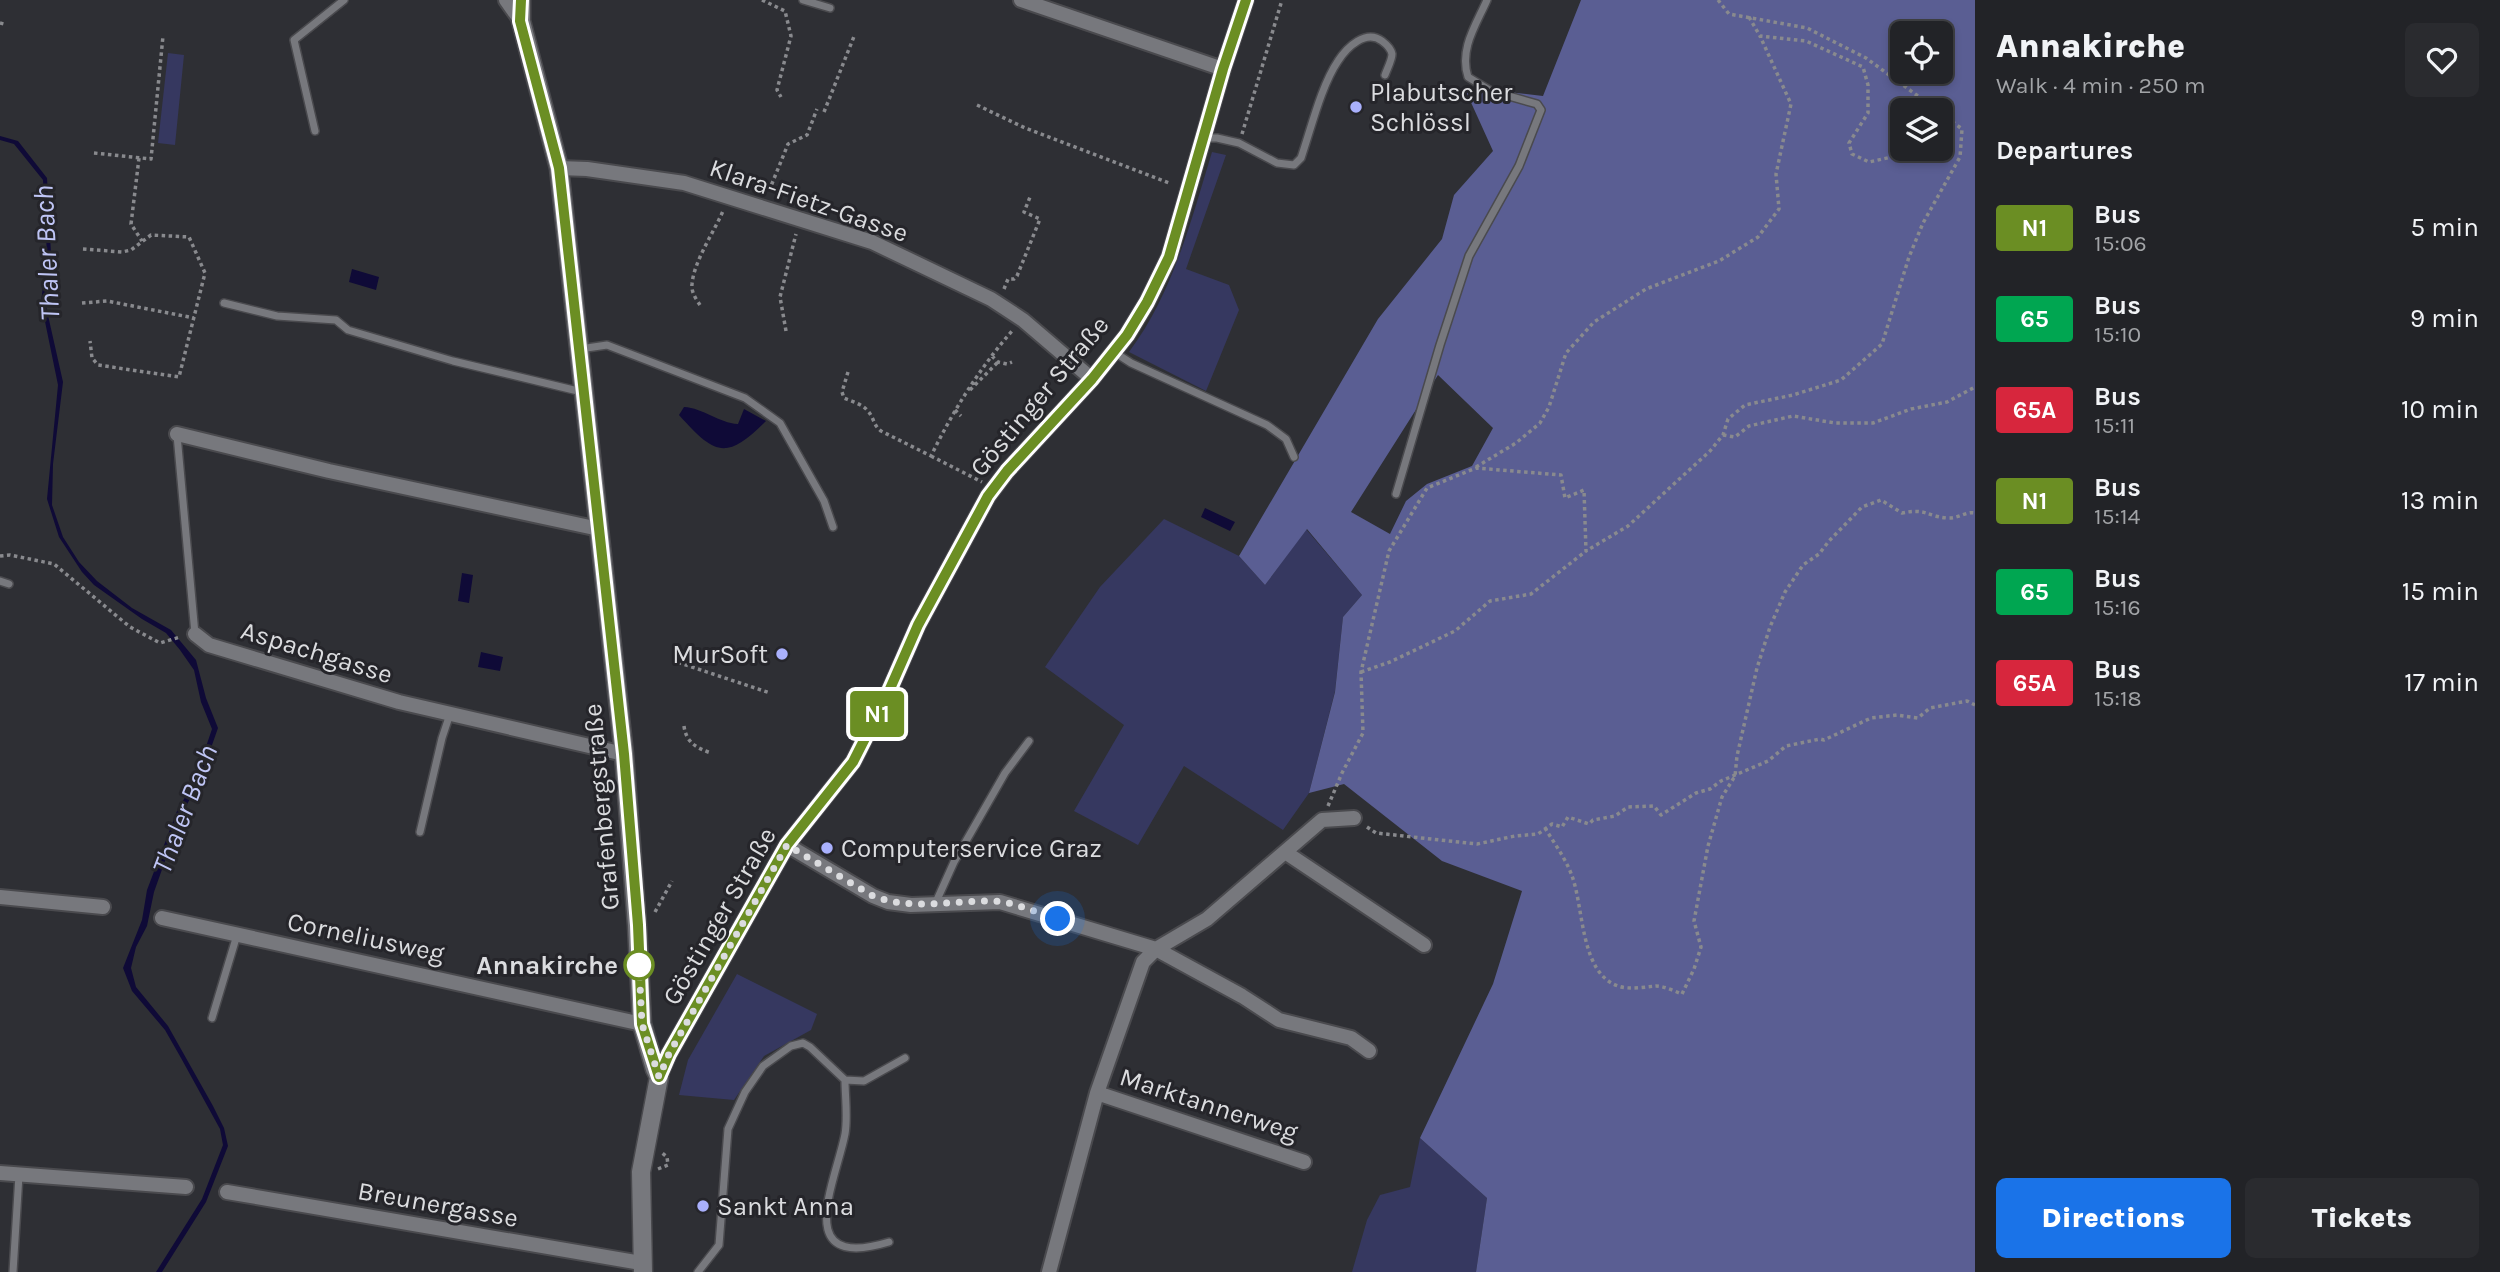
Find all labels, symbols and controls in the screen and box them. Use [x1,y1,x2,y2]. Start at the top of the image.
map controls [1890,21,1953,161]
button: locate [1890,21,1953,84]
button: heart [2405,23,2479,97]
text: Annakirche [1996,27,2185,65]
text: Walk · 4 min · 250 m [1996,72,2205,99]
place label: Plabutscher Schlössl [1370,77,1513,138]
button: layers [1890,98,1953,161]
marker: Plabutscher Schlössl [1348,99,1364,115]
text: Departures [1996,135,2133,166]
street label: Klara-Fietz-Gasse [706,152,912,249]
water label: Thaler Bach [26,184,67,322]
text: Bus [2094,199,2141,230]
text: 5 min [2410,212,2479,243]
text: N1 [2022,214,2047,242]
text: 15:06 [2094,230,2147,257]
text: Bus [2094,290,2141,321]
text: 9 min [2410,303,2479,334]
text: 65 [2020,305,2049,333]
street label: Göstinger Straße [963,310,1116,483]
text: 15:10 [2094,321,2141,348]
text: Bus [2094,381,2141,412]
text: 10 min [2401,394,2479,425]
text: 65A [2013,396,2056,424]
text: 15:11 [2094,412,2135,439]
text: Bus [2094,472,2141,503]
text: 13 min [2401,485,2479,516]
text: N1 [2022,487,2047,515]
text: 15:14 [2094,503,2140,530]
text: Bus [2094,563,2141,594]
text: 15 min [2402,576,2479,607]
text: 65 [2020,578,2049,606]
text: 15:16 [2094,594,2141,621]
street label: Aspachgasse [237,615,396,690]
place label: MurSoft [672,639,768,670]
marker: MurSoft [774,646,790,662]
text: Bus [2094,654,2141,685]
text: 17 min [2404,667,2479,698]
text: 65A [2013,669,2056,697]
text: 15:18 [2094,685,2142,712]
line badge: N1 [846,691,908,737]
text: N1 [864,700,890,728]
street label: Grafenbergstraße [577,702,626,912]
water label: Thaler Bach [145,740,224,878]
street label: Göstinger Straße [656,822,783,1011]
place label: Computerservice Graz [841,833,1102,864]
marker: Computerservice Graz [819,840,835,856]
your location [1040,901,1075,936]
street label: Corneliusweg [284,906,448,969]
place label: Annakirche [476,950,618,981]
marker: Annakirche [624,950,654,980]
street label: Marktannerweg [1116,1061,1302,1148]
street label: Breunergasse [355,1175,521,1234]
button: Directions [1996,1178,2231,1258]
button: Tickets [2245,1178,2479,1258]
place label: Sankt Anna [717,1191,854,1222]
marker: Sankt Anna [695,1198,711,1214]

